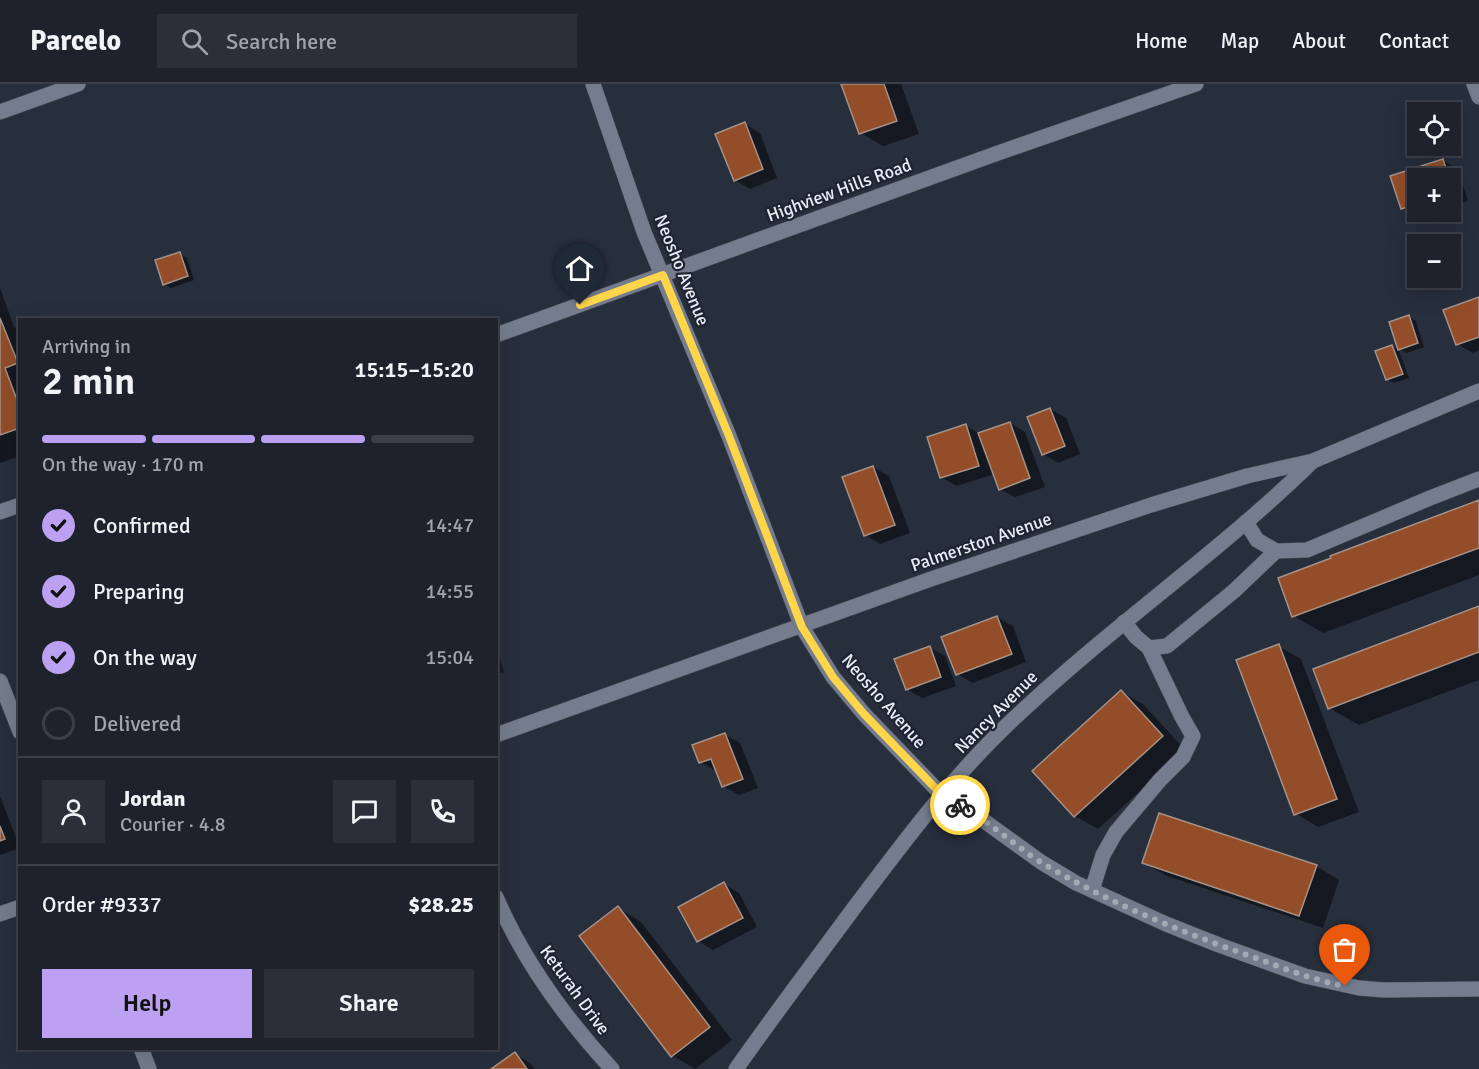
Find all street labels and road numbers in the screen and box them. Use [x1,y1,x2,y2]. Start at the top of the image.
street label: Highview Hills Road [764,154,914,226]
street label: Neosho Avenue [650,211,714,329]
street label: Palmerston Avenue [908,508,1054,576]
street label: Neosho Avenue [837,649,931,753]
street label: Nancy Avenue [950,666,1042,758]
street label: Keturah Drive [535,941,615,1039]

